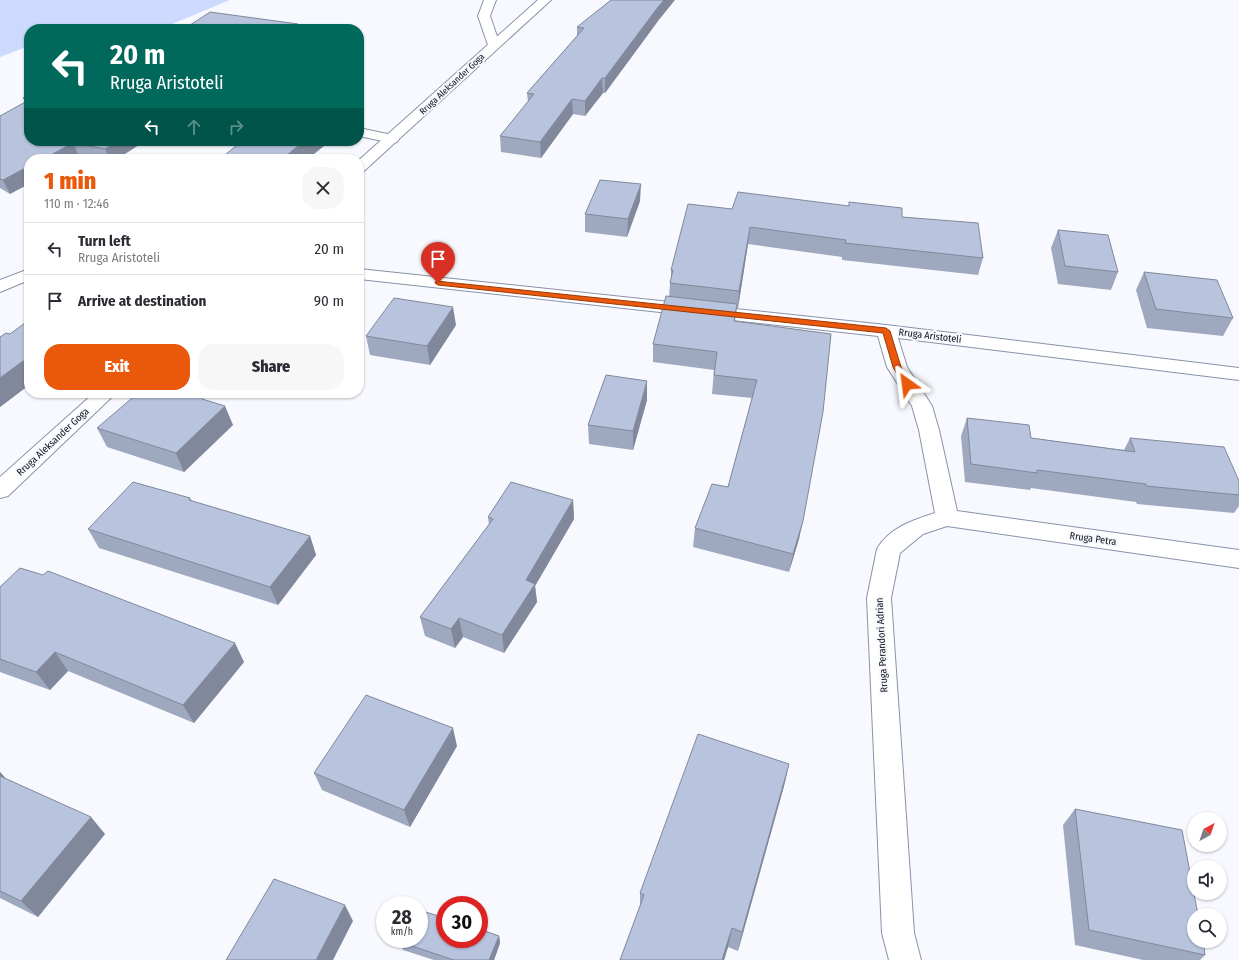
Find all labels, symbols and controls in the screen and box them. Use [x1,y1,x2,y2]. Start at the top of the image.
text: 20 m [110,38,165,71]
icon: left [44,40,96,92]
street label: Rruga Aleksander Goga [418,51,487,117]
text: Rruga Aristoteli [110,72,224,94]
icon: left [141,116,163,138]
icon: ahead [183,116,205,138]
icon: right [225,116,247,138]
text: 1 min [44,167,96,195]
button: close [302,167,344,209]
text: 110 m · 12:46 [44,196,109,211]
text: Turn left [78,232,131,250]
icon: left [44,238,66,260]
text: 20 m [315,240,344,258]
pin [421,242,455,283]
icon: arrive [427,248,449,270]
text: Rruga Aristoteli [78,250,160,265]
icon: arrive [44,290,66,312]
text: Arrive at destination [78,292,206,310]
text: 90 m [314,292,344,310]
street label: Rruga Aristoteli [898,326,962,346]
button: Exit [44,344,190,390]
button: Share [198,344,344,390]
position arrow [886,363,928,405]
street label: Rruga Aleksander Goga [14,405,92,479]
street label: Rruga Petra [1069,530,1117,548]
street label: Rruga Perandori Adrian [874,597,890,693]
north arrow [1187,812,1227,852]
map controls [1187,812,1227,948]
button: sound [1187,860,1227,900]
speed limit sign: 30 [436,896,488,948]
text: 28 [392,905,412,929]
button: search [1187,908,1227,948]
text: km/h [391,926,413,938]

